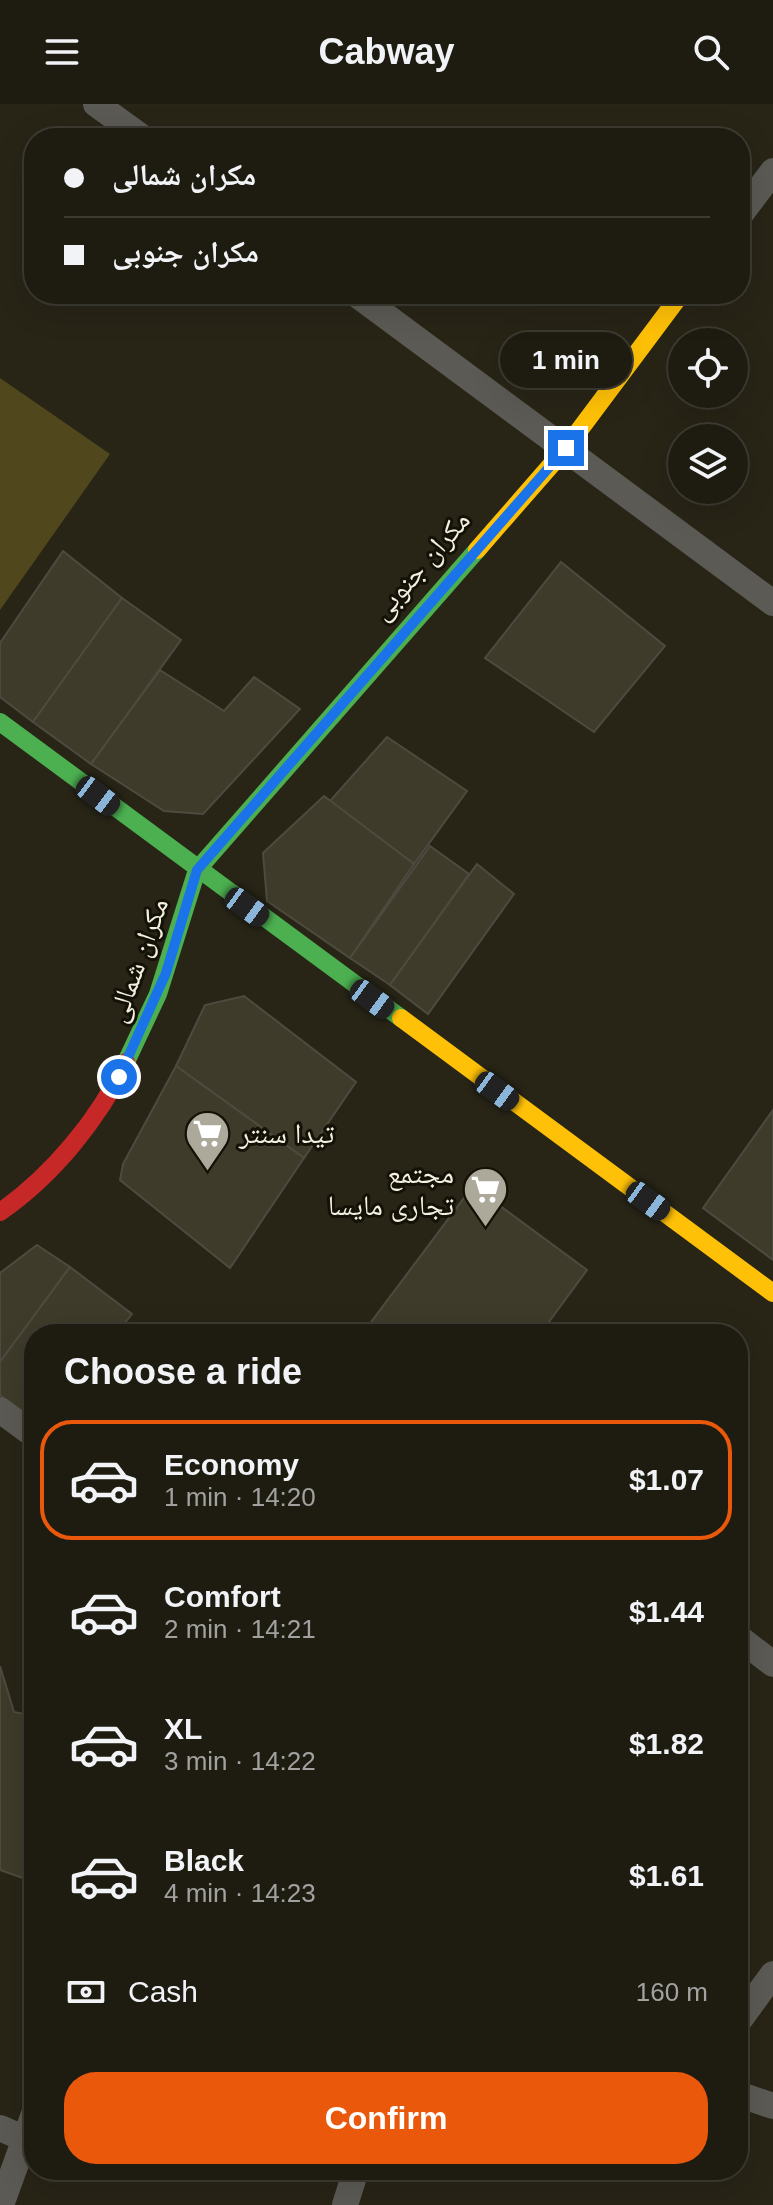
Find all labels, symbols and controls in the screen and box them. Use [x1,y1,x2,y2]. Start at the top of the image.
icon: menu [40,30,84,74]
icon: search [689,30,733,74]
text: Cabway [318,31,455,72]
text: مکران شمالی [112,158,256,191]
text: مکران جنوبی [112,235,259,268]
map controls [668,328,748,504]
button: locate [668,328,748,408]
callout: 1 min [500,332,632,388]
text: 1 min [532,345,600,375]
button: layers [668,424,748,504]
route end [548,430,584,466]
street label: مکران جنوبی [365,505,477,627]
car [72,772,124,820]
car [221,883,273,931]
street label: مکران شمالی [101,894,176,1027]
car [346,975,398,1023]
route start [101,1059,137,1095]
car [471,1067,523,1115]
supermarket icon: تیدا سنتر [184,1109,232,1172]
place label: تیدا سنتر [238,1118,334,1149]
place label: مجتمع تجاری مايسا [328,1158,454,1222]
supermarket icon: مجتمع تجاری مايسا [461,1165,509,1228]
car [622,1177,674,1225]
text: Choose a ride [64,1351,302,1392]
icon: car [68,1444,140,1516]
text: Economy [164,1448,299,1481]
text: $1.07 [629,1463,704,1496]
text: 1 min · 14:20 [164,1482,316,1512]
icon: car [68,1576,140,1648]
text: Comfort [164,1580,281,1613]
text: $1.44 [629,1595,704,1628]
text: 2 min · 14:21 [164,1614,316,1644]
icon: car [68,1708,140,1780]
text: XL [164,1712,202,1745]
text: $1.82 [629,1727,704,1760]
text: 3 min · 14:22 [164,1746,316,1776]
icon: car [68,1840,140,1912]
text: Black [164,1844,244,1877]
text: $1.61 [629,1859,704,1892]
text: 4 min · 14:23 [164,1878,316,1908]
icon: cash [64,1970,108,2014]
text: Cash [128,1975,198,2008]
text: 160 m [636,1977,708,2007]
button: Confirm [64,2072,708,2164]

